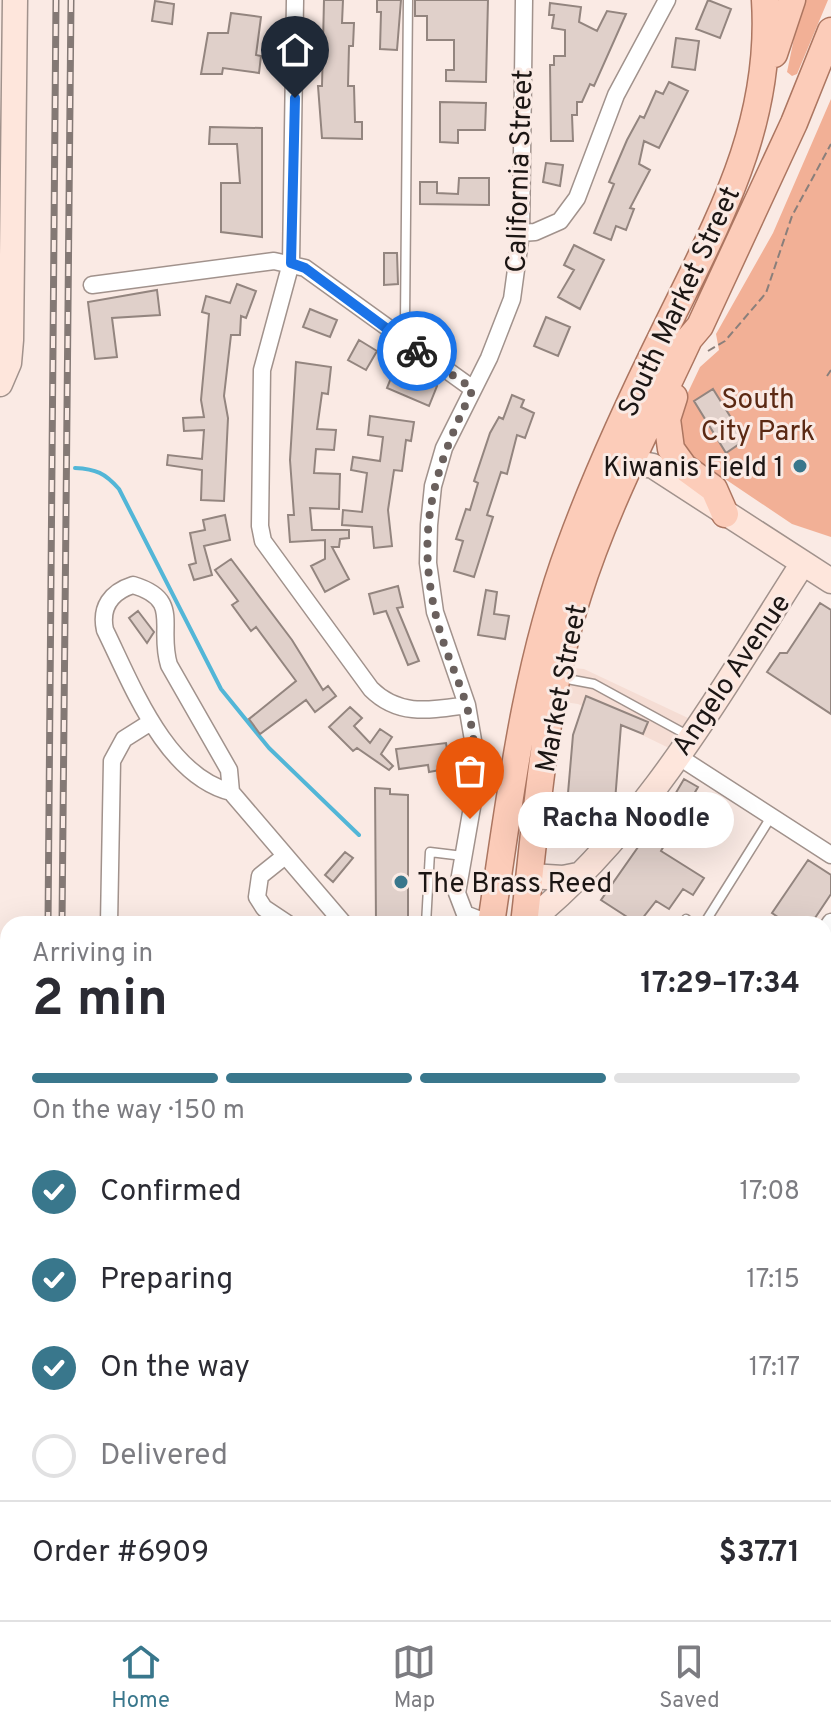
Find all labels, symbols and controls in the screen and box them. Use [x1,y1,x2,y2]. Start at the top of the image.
pin [261,16,329,98]
icon: home [273,28,317,72]
street label: California Street [499,69,543,273]
street label: South Market Street [611,181,750,423]
courier [377,311,457,391]
icon: bike [395,329,439,373]
park label: South City Park [701,383,815,451]
place label: Kiwanis Field 1 [603,451,784,487]
marker: Kiwanis Field 1 [791,457,809,475]
street label: Angelo Avenue [665,588,800,764]
street label: Market Street [529,601,597,776]
pin [436,737,504,819]
icon: bag [448,749,492,793]
callout: Racha Noodle [518,791,734,847]
text: Racha Noodle [542,803,710,836]
place label: The Brass Reed [417,867,612,903]
marker: The Brass Reed [392,873,410,891]
text: Arriving in [32,938,153,971]
text: 17:29–17:34 [640,966,800,1003]
text: 2 min [32,968,168,1034]
text: On the way · 150 m [32,1095,245,1128]
icon: check [32,1170,76,1214]
text: Confirmed [100,1174,242,1211]
text: 17:08 [739,1176,800,1209]
icon: check [32,1258,76,1302]
text: Preparing [100,1262,233,1299]
text: 17:15 [746,1264,800,1297]
icon: check [32,1346,76,1390]
text: On the way [100,1350,250,1387]
text: 17:17 [749,1352,800,1385]
text: Delivered [100,1438,228,1475]
text: Order #6909 [32,1535,209,1572]
text: $37.71 [719,1535,800,1572]
tab: Home [111,1640,170,1715]
tab: Map [392,1640,436,1715]
tab: Saved [659,1640,720,1715]

